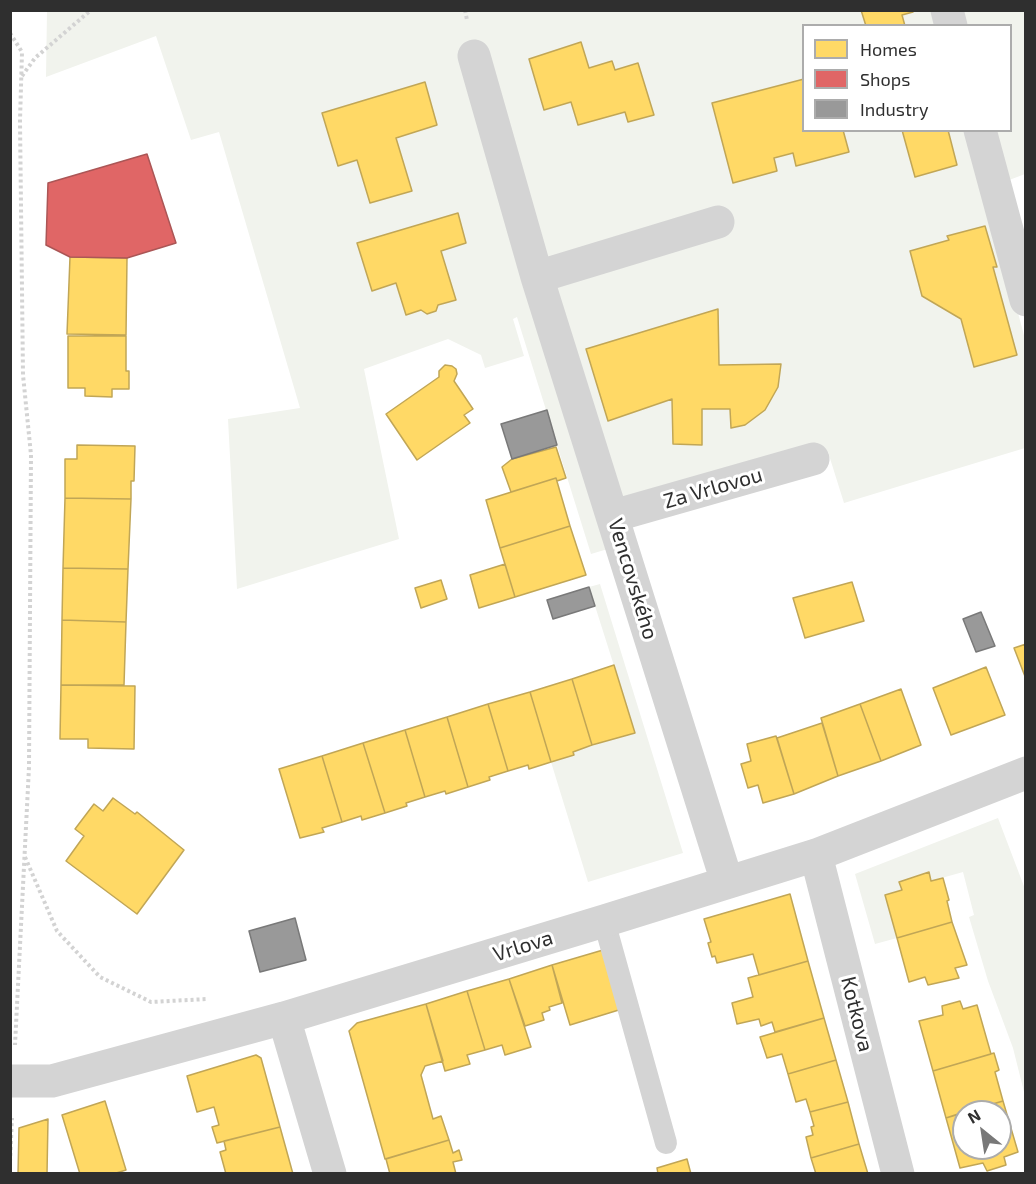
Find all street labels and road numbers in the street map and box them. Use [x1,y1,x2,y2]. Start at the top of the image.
street label: Za Vrlovou [661,462,765,514]
street label: Vencovského [603,516,663,642]
street label: Vrlova [490,925,556,967]
street label: Kotkova [835,974,879,1054]

